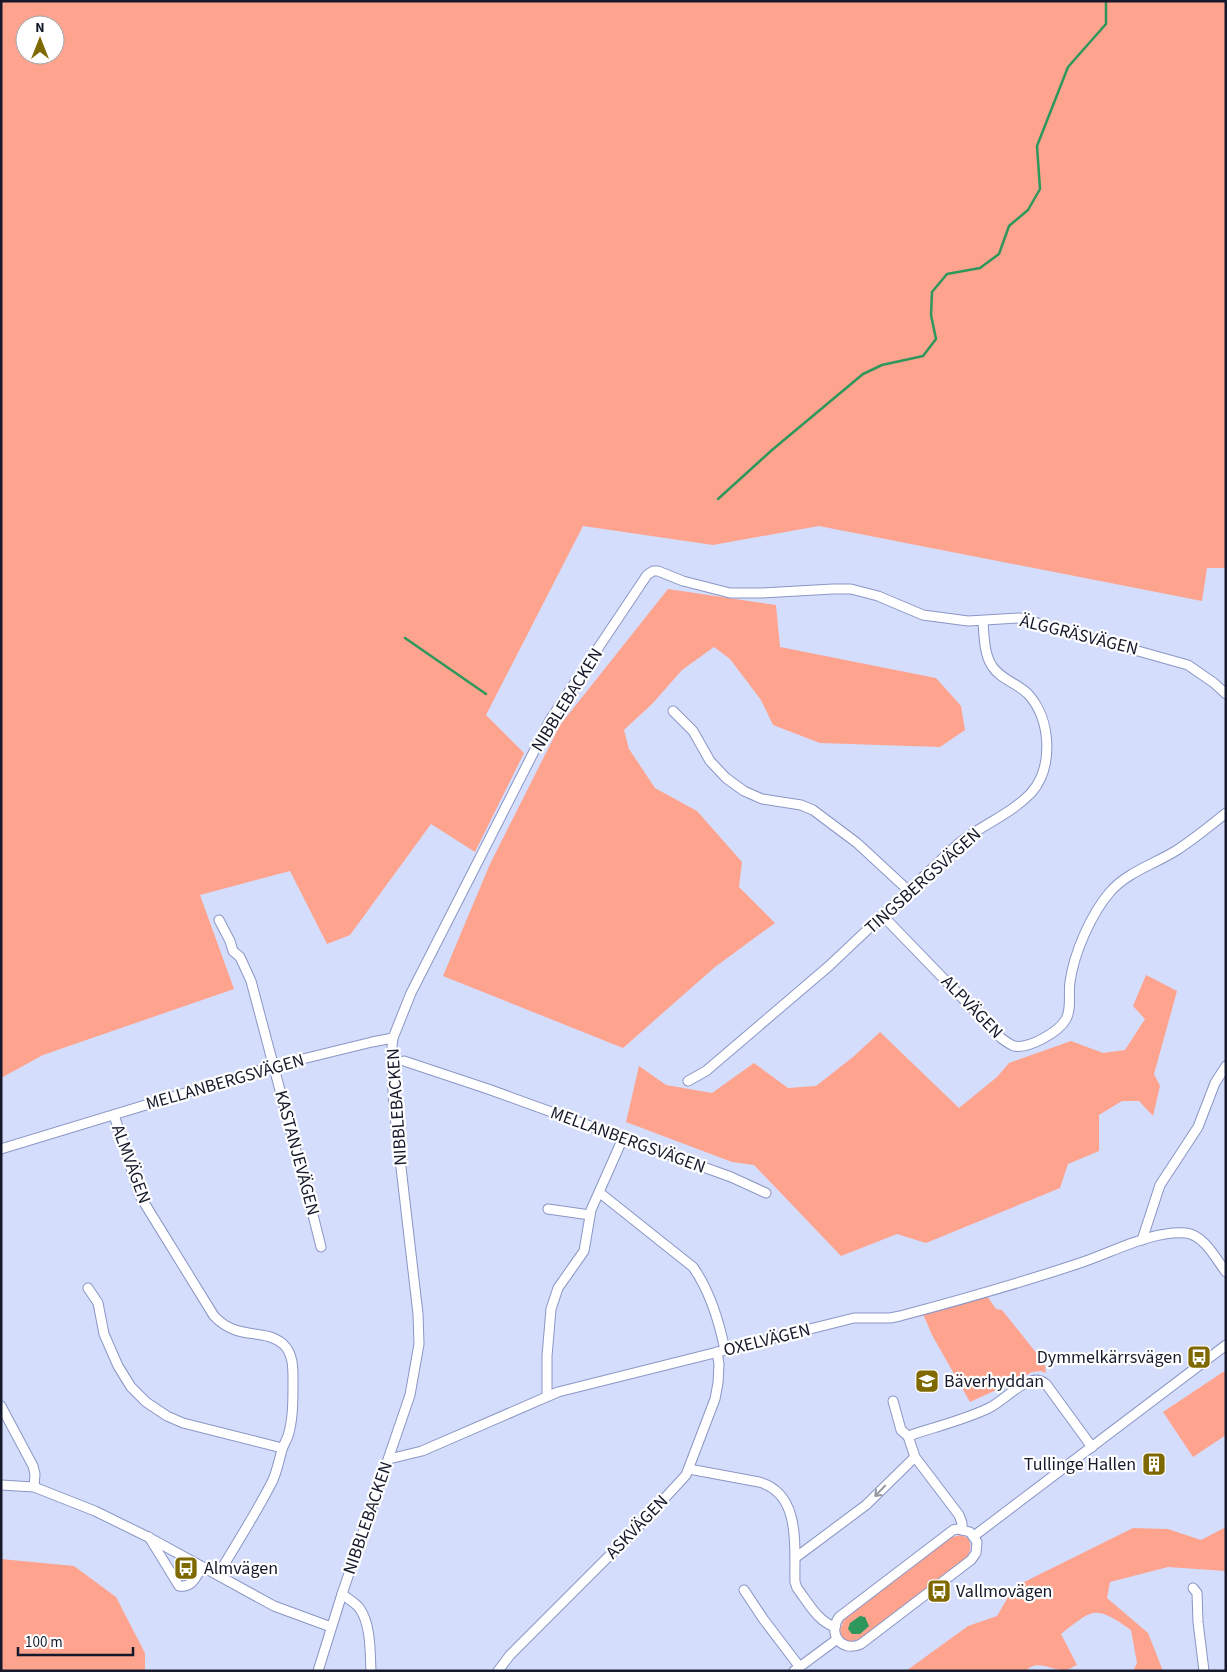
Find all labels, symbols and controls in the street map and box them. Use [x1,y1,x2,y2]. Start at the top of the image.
north arrow [15,15,65,65]
text: N [35,18,45,38]
street label: ÄLGGRÄSVÄGEN [1017,608,1141,662]
street label: NIBBLEBACKEN [525,643,609,757]
street label: TINGSBERGSVÄGEN [859,822,987,940]
street label: ALPVÄGEN [935,970,1009,1044]
street label: MELLANBERGSVÄGEN [143,1047,307,1117]
street label: NIBBLEBACKEN [380,1047,414,1167]
street label: KASTANJEVÄGEN [268,1088,326,1218]
street label: MELLANBERGSVÄGEN [547,1100,709,1180]
street label: ALMVÄGEN [105,1121,157,1207]
street label: OXELVÄGEN [721,1317,813,1363]
bus stop icon: Dymmelkärrsvägen [1186,1344,1212,1370]
place label: Dymmelkärrsvägen [1037,1345,1182,1370]
school or university icon: Bäverhyddan [914,1368,940,1394]
place label: Bäverhyddan [944,1369,1044,1394]
building icon: Tullinge Hallen [1141,1451,1167,1477]
place label: Tullinge Hallen [1024,1452,1136,1477]
street label: NIBBLEBACKEN [337,1458,399,1578]
one-way arrow [874,1485,886,1497]
street label: ASKVÄGEN [600,1489,674,1565]
bus stop icon: Almvägen [173,1555,199,1581]
place label: Almvägen [204,1556,278,1581]
bus stop icon: Vallmovägen [926,1578,952,1604]
place label: Vallmovägen [956,1579,1052,1604]
scale bar [18,1624,132,1656]
text: 100 m [25,1632,63,1653]

